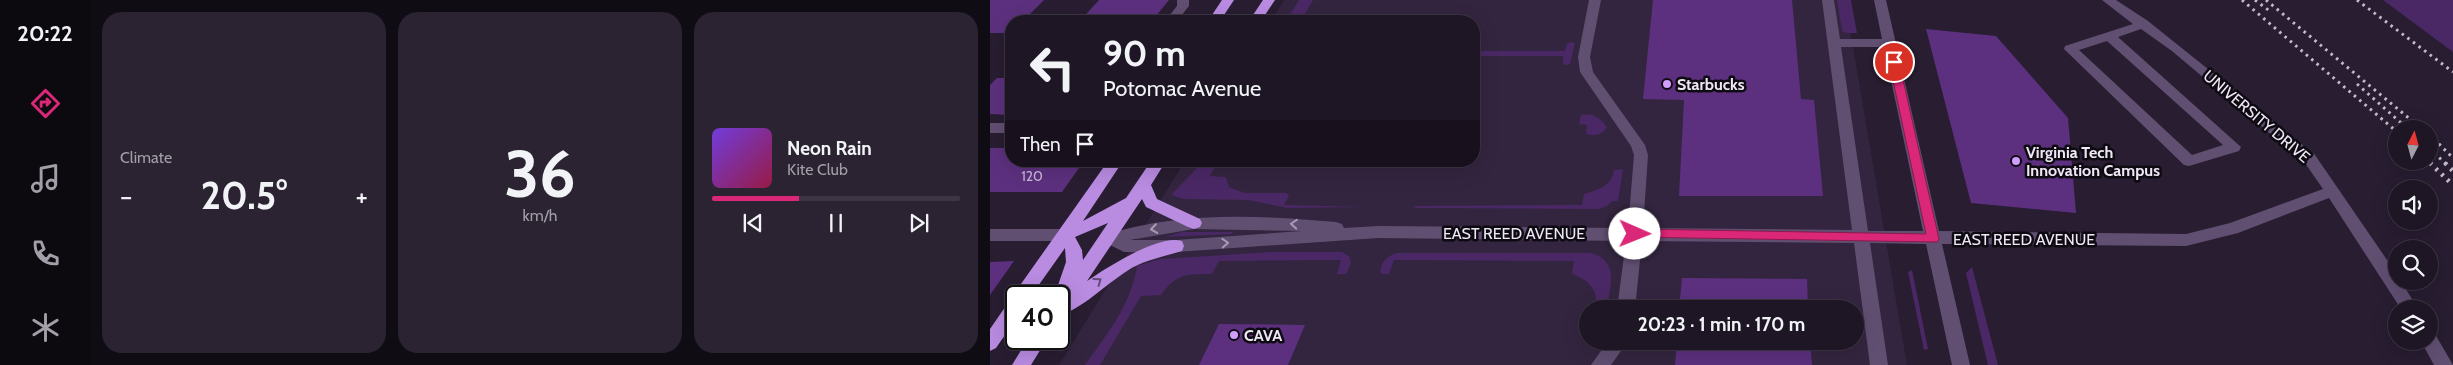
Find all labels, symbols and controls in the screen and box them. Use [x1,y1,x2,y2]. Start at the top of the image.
text: 20:22 [17,20,73,47]
text: 90 m [1103,32,1186,75]
icon: left [1020,35,1085,100]
pin [1873,41,1915,83]
icon: arrive [1880,48,1908,76]
street label: UNIVERSITY DRIVE [2199,66,2314,167]
text: Potomac Avenue [1103,75,1261,102]
place label: Starbucks [1677,75,1745,94]
marker: Starbucks [1661,78,1673,90]
icon: directions [28,86,63,121]
north arrow [2388,120,2438,170]
map controls [2388,120,2438,350]
icon: arrive [1071,130,1099,158]
text: Then [1020,133,1061,156]
text: 36 [504,134,576,213]
text: Neon Rain [787,137,872,160]
place label: Virginia Tech Innovation Campus [2026,143,2160,180]
text: Climate [120,148,172,167]
marker: Virginia Tech Innovation Campus [2010,155,2022,167]
text: Kite Club [787,160,848,179]
icon: music [28,161,63,196]
house number: 120 [1021,167,1043,185]
text: 20.5° [201,172,287,219]
text: − [120,179,132,213]
text: + [356,179,368,213]
button: sound [2388,180,2438,230]
text: km/h [522,206,558,225]
position arrow [1608,207,1660,259]
icon: previous [739,209,767,237]
icon: pause [822,209,850,237]
icon: next [905,209,933,237]
one-way arrow [1290,219,1298,230]
one-way arrow [1150,223,1158,234]
street label: EAST REED AVENUE [1443,224,1585,243]
street label: EAST REED AVENUE [1953,230,2095,249]
icon: phone [28,236,63,271]
one-way arrow [1221,238,1229,249]
button: search [2388,240,2438,290]
one-way arrow [1092,279,1101,287]
speed limit sign: 40 [1005,285,1070,350]
button: layers [2388,300,2438,350]
icon: climate [28,310,63,345]
text: 20:23 · 1 min · 170 m [1638,313,1805,336]
place label: CAVA [1244,326,1282,345]
marker: CAVA [1228,329,1240,341]

